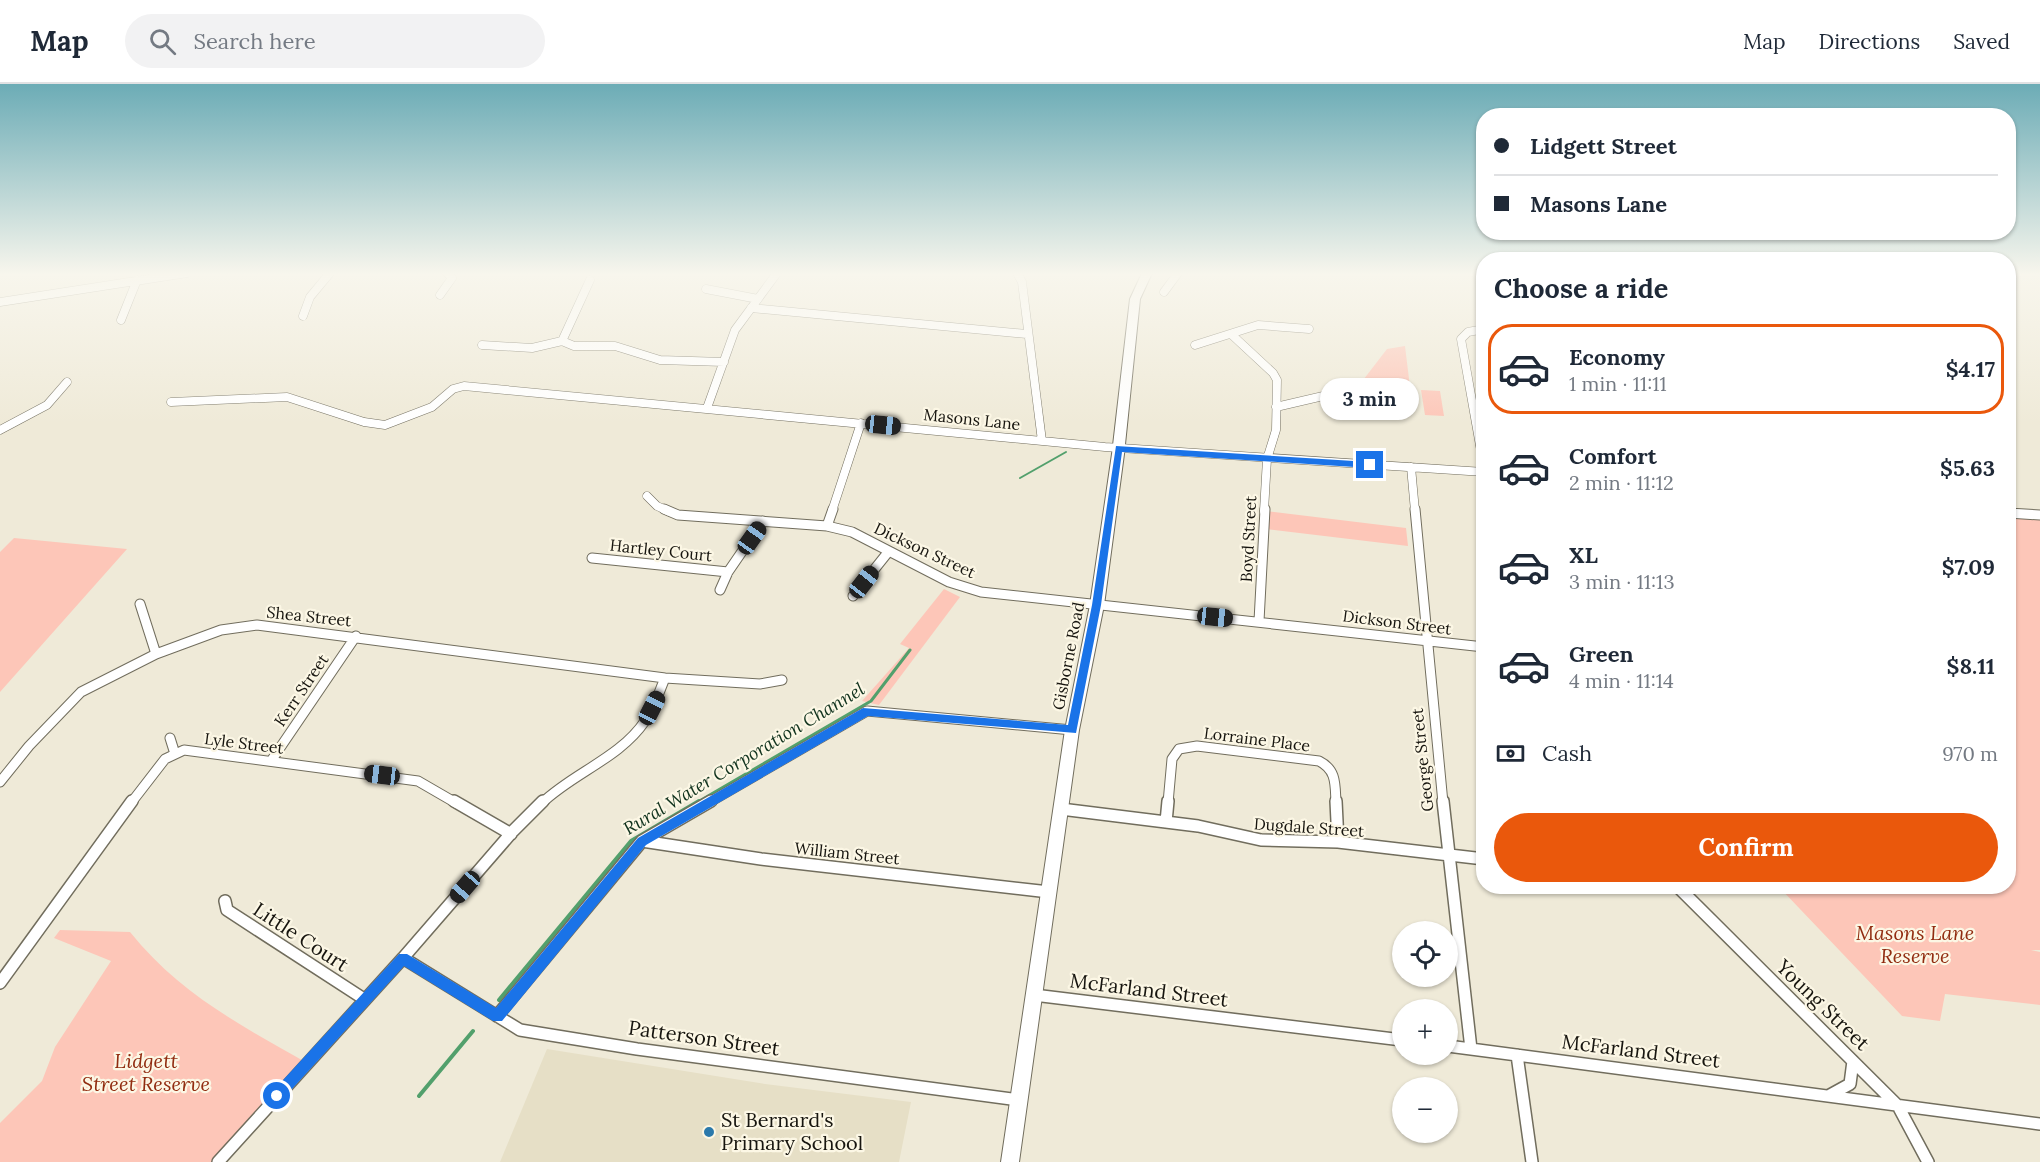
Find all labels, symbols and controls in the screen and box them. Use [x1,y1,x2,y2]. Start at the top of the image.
search box [125,14,545,68]
text: Map [30,23,89,59]
icon: search [146,25,179,58]
text: Search here [194,27,316,55]
text: Map [1743,28,1786,55]
text: Directions [1819,28,1920,55]
text: Saved [1953,28,2010,55]
text: Lidgett Street [1530,132,1677,160]
text: Masons Lane [1530,190,1667,218]
text: Choose a ride [1494,271,1668,305]
icon: car [1497,342,1551,396]
text: Economy [1569,343,1665,371]
text: $4.17 [1946,355,1995,383]
text: 1 min · 11:11 [1569,371,1667,396]
callout: 3 min [1320,378,1420,420]
text: 3 min [1342,386,1397,411]
street label: Masons Lane [923,404,1022,434]
car [864,414,902,436]
icon: car [1497,441,1551,495]
text: Comfort [1569,442,1657,470]
route end [1356,451,1383,478]
text: $5.63 [1940,454,1995,482]
text: 2 min · 11:12 [1569,470,1674,495]
street label: Boyd Street [1236,494,1260,583]
car [734,518,770,558]
street label: Dickson Street [871,518,980,583]
street label: Hartley Court [609,535,714,565]
icon: car [1497,540,1551,594]
text: XL [1569,541,1598,569]
text: $7.09 [1942,553,1995,581]
car [846,562,882,602]
text: 3 min · 11:13 [1569,569,1675,594]
street label: Gisborne Road [1048,600,1088,712]
street label: Shea Street [266,602,353,630]
street label: Dickson Street [1341,605,1453,639]
car [1196,606,1234,628]
icon: car [1497,639,1551,693]
text: Green [1569,640,1634,668]
street label: Kerr Street [270,649,333,730]
text: $8.11 [1946,652,1995,680]
text: 4 min · 11:14 [1569,668,1674,693]
water label: Rural Water Corporation Channel [619,677,869,840]
car [636,688,668,728]
street label: George Street [1407,706,1437,813]
street label: Lorraine Place [1203,723,1312,755]
street label: Lyle Street [203,728,286,758]
icon: cash [1494,737,1527,770]
text: Cash [1542,739,1592,767]
text: 970 m [1942,741,1998,766]
car [363,764,401,786]
street label: Dugdale Street [1253,813,1366,841]
button: Confirm [1494,813,1998,882]
street label: William Street [794,838,901,869]
car [446,868,484,906]
street label: Little Court [249,896,354,977]
park label: Masons Lane Reserve [1856,920,1974,968]
map controls [1392,921,1458,1143]
button: locate [1392,921,1458,987]
street label: Young Street [1771,953,1875,1056]
street label: McFarland Street [1068,967,1230,1012]
button: + [1392,999,1458,1065]
street label: Patterson Street [627,1015,782,1061]
street label: McFarland Street [1560,1028,1722,1073]
park label: Lidgett Street Reserve [82,1048,210,1096]
button: − [1392,1077,1458,1143]
route start [263,1082,290,1109]
place label: St Bernard's Primary School [721,1107,863,1155]
marker: St Bernard's Primary School [702,1125,716,1139]

